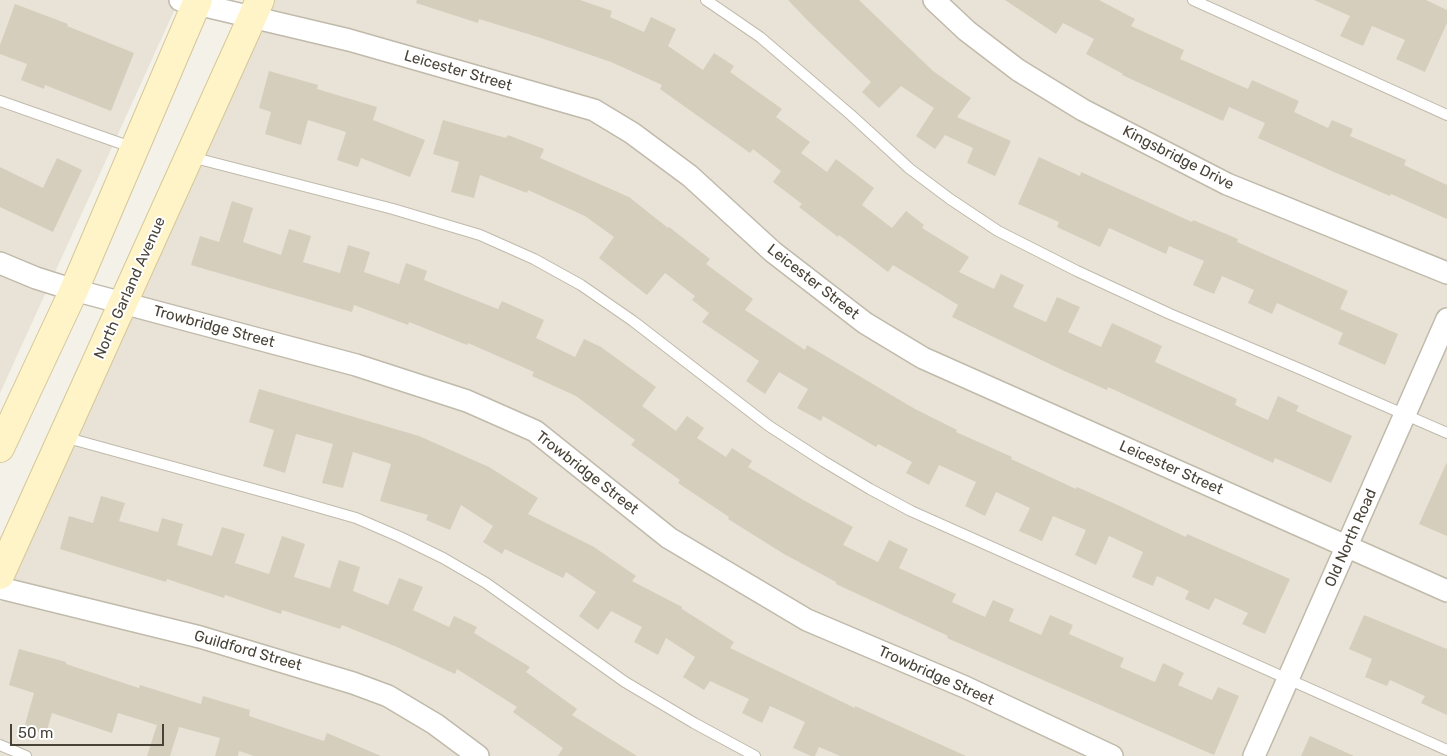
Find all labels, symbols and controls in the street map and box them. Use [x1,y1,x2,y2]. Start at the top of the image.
street label: Leicester Street [402,47,514,95]
street label: Kingsbridge Drive [1119,122,1237,194]
street label: North Garland Avenue [91,214,169,362]
street label: Leicester Street [763,241,863,323]
street label: Trowbridge Street [151,302,277,352]
street label: Trowbridge Street [532,427,642,519]
street label: Leicester Street [1116,437,1226,499]
street label: Old North Road [1321,486,1381,590]
street label: Guildford Street [192,627,304,675]
street label: Trowbridge Street [875,642,997,710]
scale bar [12,714,166,746]
text: 50 m [18,724,53,742]

